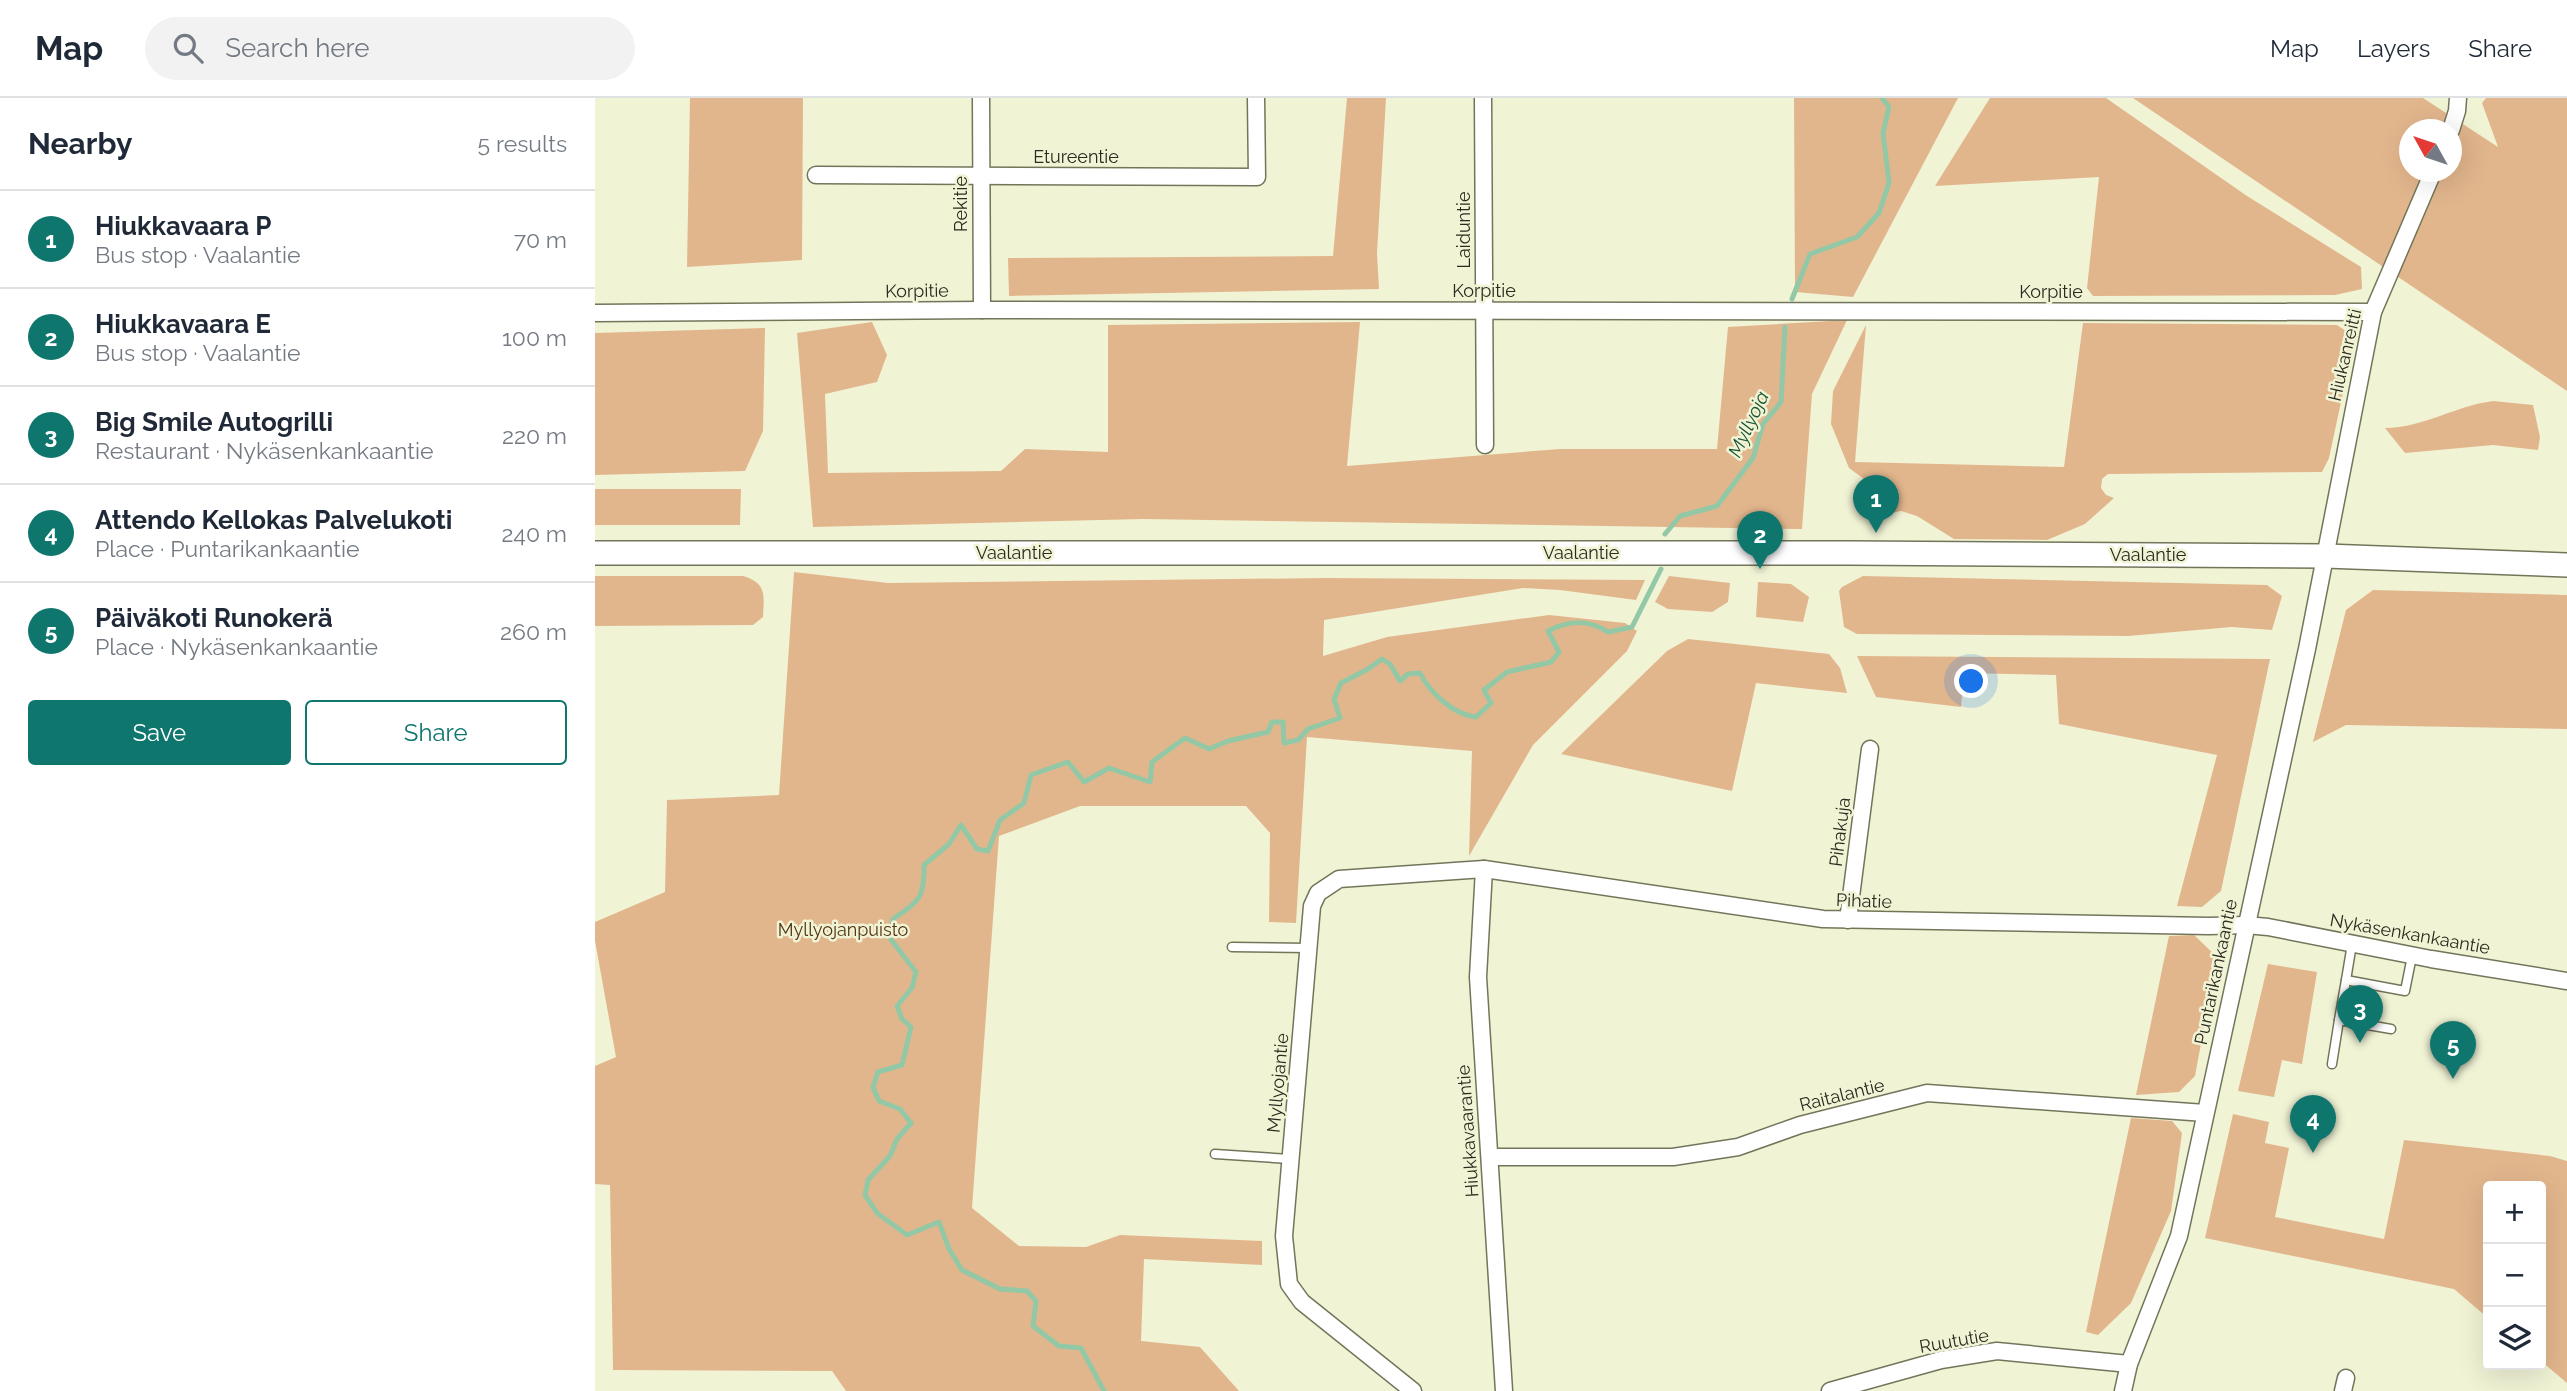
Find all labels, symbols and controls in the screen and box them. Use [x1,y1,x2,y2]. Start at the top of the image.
search box [145,17,635,80]
text: Map [35,29,103,68]
icon: search [169,29,207,67]
text: Search here [225,33,370,63]
text: Map [2270,34,2319,63]
text: Layers [2357,34,2430,63]
text: Share [2468,34,2532,63]
north arrow [2399,119,2462,182]
text: Nearby [28,126,132,161]
text: 5 results [478,130,567,157]
street label: Etureentie [1033,146,1119,167]
street label: Rekitie [950,176,971,232]
street label: Laiduntie [1453,191,1474,269]
text: Hiukkavaara P [95,211,272,241]
text: 1 [45,226,57,253]
text: 70 m [514,226,567,253]
text: Bus stop · Vaalantie [95,241,301,268]
street label: Korpitie [885,279,949,302]
street label: Korpitie [1452,280,1516,301]
street label: Korpitie [2019,281,2083,302]
street label: Hiukanreitti [2324,307,2365,403]
text: Hiukkavaara E [95,309,271,339]
text: 2 [45,324,57,351]
text: 100 m [502,324,567,351]
text: Bus stop · Vaalantie [95,339,301,366]
water label: Myllyoja [1723,387,1773,461]
text: Big Smile Autogrilli [95,407,333,437]
text: 3 [45,422,57,449]
text: 220 m [502,422,567,449]
text: Restaurant · Nykäsenkankaantie [95,437,434,464]
pin: 1 [1853,475,1899,533]
text: Attendo Kellokas Palvelukoti [95,505,453,535]
pin: 2 [1737,511,1783,569]
text: 4 [44,520,58,547]
text: 240 m [501,520,567,547]
text: Place · Puntarikankaantie [95,535,360,562]
street label: Vaalantie [976,542,1053,563]
street label: Vaalantie [1543,542,1620,563]
street label: Vaalantie [2110,544,2187,565]
text: Päiväkoti Runokerä [95,603,333,633]
text: 5 [45,618,57,645]
text: 260 m [500,618,567,645]
text: Place · Nykäsenkankaantie [95,633,378,660]
your location [1954,664,1988,698]
button: Save [28,700,291,765]
button: Share [305,700,567,765]
street label: Pihakuja [1825,796,1854,868]
street label: Pihatie [1836,889,1893,912]
street label: Puntarikankaantie [2190,897,2241,1047]
street label: Nykäsenkankaantie [2328,909,2492,958]
park label: Myllyojanpuisto [778,919,909,940]
pin: 3 [2337,985,2383,1043]
pin: 5 [2430,1021,2476,1079]
street label: Myllyojantie [1263,1032,1292,1134]
street label: Hiukkavaarantie [1452,1064,1483,1198]
street label: Raitalantie [1797,1074,1887,1115]
pin: 4 [2290,1095,2336,1153]
map controls [2483,1181,2546,1370]
button: + [2483,1181,2546,1244]
button: − [2483,1244,2546,1307]
button: layers [2483,1307,2546,1370]
street label: Ruututie [1917,1324,1991,1357]

